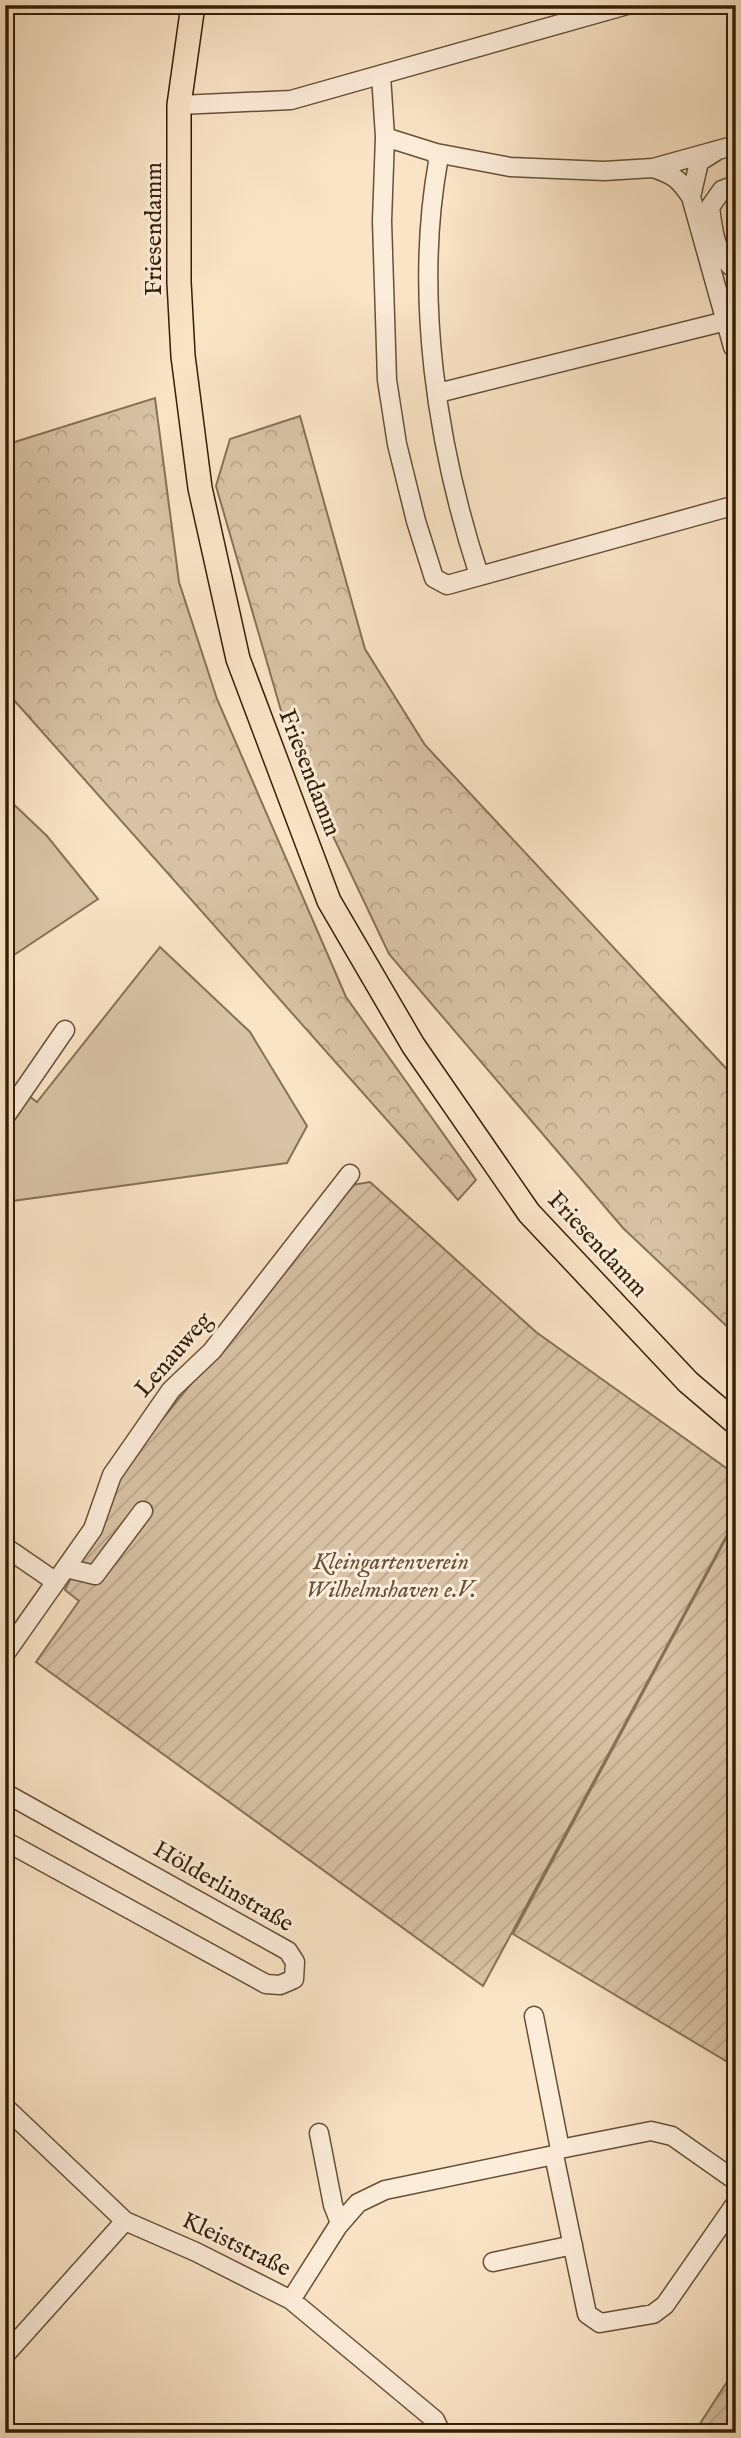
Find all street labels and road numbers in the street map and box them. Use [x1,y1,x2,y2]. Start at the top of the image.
street label: Friesendamm [139,162,170,296]
street label: Friesendamm [271,705,347,841]
street label: Friesendamm [540,1186,654,1304]
street label: Lenauweg [128,1305,220,1404]
street label: Hölderlinstraße [147,1834,299,1940]
street label: Kleiststraße [177,2205,295,2285]

